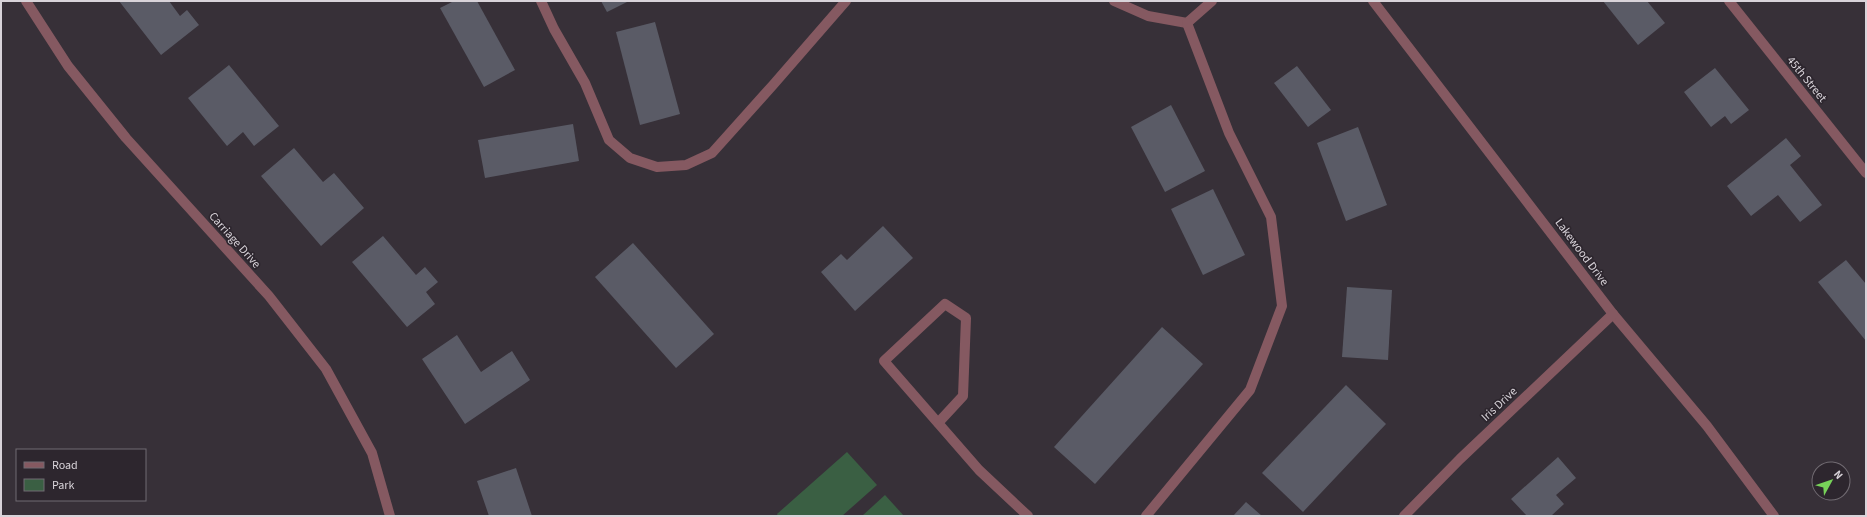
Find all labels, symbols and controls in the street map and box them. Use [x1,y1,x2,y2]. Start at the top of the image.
street label: 45th Street [1783,53,1831,106]
street label: Carriage Drive [205,208,265,272]
street label: Lakewood Drive [1551,215,1613,290]
street label: Iris Drive [1478,383,1521,425]
legend [16,449,146,501]
text: Road [52,457,78,474]
north arrow [1811,461,1851,501]
text: N [1830,467,1846,483]
text: Park [52,477,74,494]

